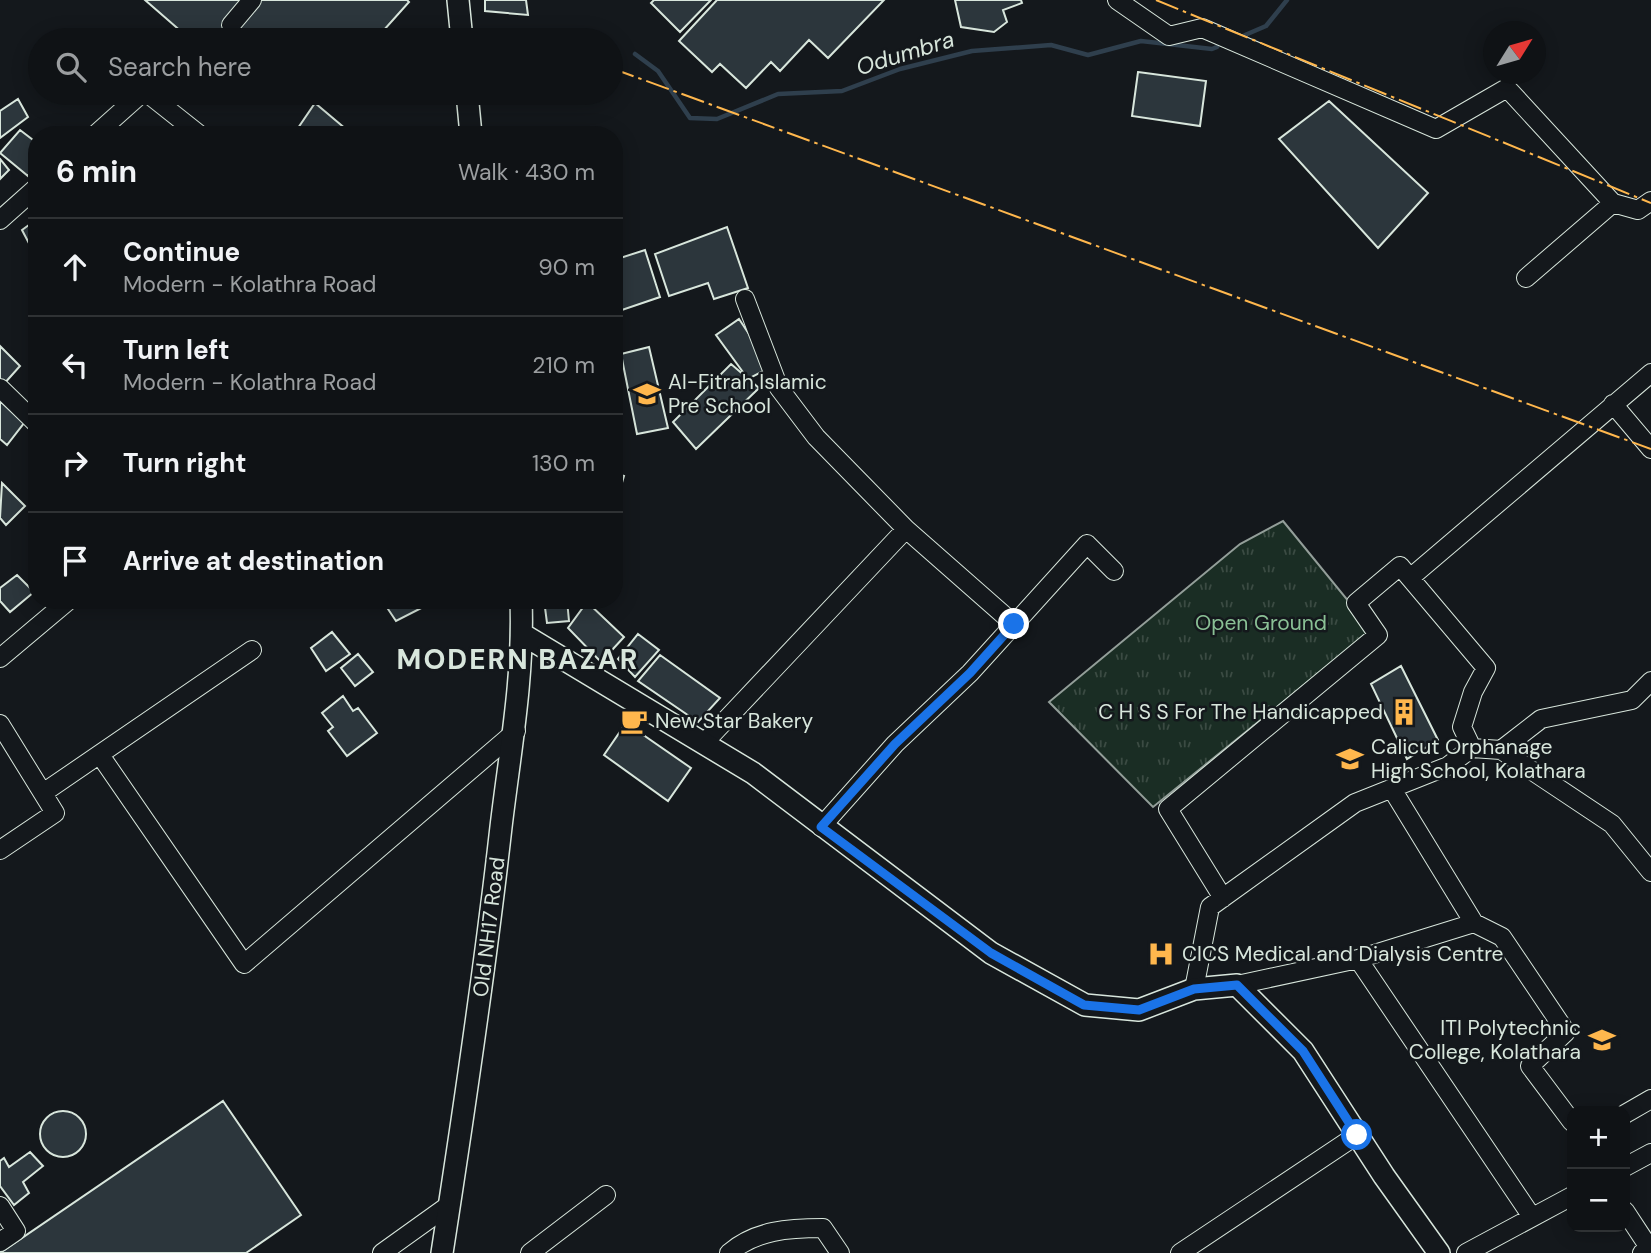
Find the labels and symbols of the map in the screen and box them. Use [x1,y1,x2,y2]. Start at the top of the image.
north arrow [1483,21,1546,84]
water label: Odumbra [852,24,958,82]
place label: Al-Fitrah Islamic Pre School [668,368,827,420]
school or university icon: Al-Fitrah Islamic Pre School [632,379,662,409]
route end [998,608,1029,639]
park label: Open Ground [1195,609,1327,637]
district label: MODERN BAZAR [397,641,639,678]
building icon: C H S S For The Handicapped [1389,697,1419,727]
place label: C H S S For The Handicapped [1098,698,1383,726]
cafe icon: New Star Bakery [619,706,649,736]
place label: New Star Bakery [655,707,813,735]
place label: Calicut Orphanage High School, Kolathara [1371,733,1586,785]
school or university icon: Calicut Orphanage High School, Kolathara [1335,744,1365,774]
street label: Old NH17 Road [467,855,511,999]
hospital icon: CICS Medical and Dialysis Centre [1146,939,1176,969]
place label: CICS Medical and Dialysis Centre [1182,940,1504,968]
place label: ITI Polytechnic College, Kolathara [1409,1014,1581,1066]
school or university icon: ITI Polytechnic College, Kolathara [1587,1025,1617,1055]
route start [1341,1119,1372,1150]

